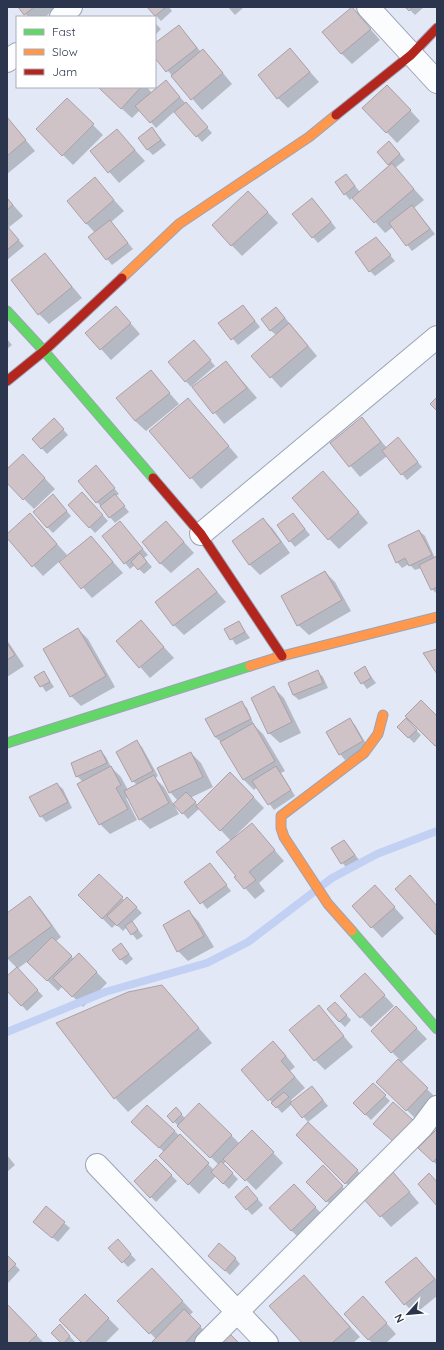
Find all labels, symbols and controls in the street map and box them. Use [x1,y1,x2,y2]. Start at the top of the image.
legend [16,16,156,88]
text: Fast [52,24,76,39]
text: Slow [52,44,78,59]
text: Jam [52,64,77,79]
north arrow [388,1294,428,1334]
text: N [391,1312,407,1325]

